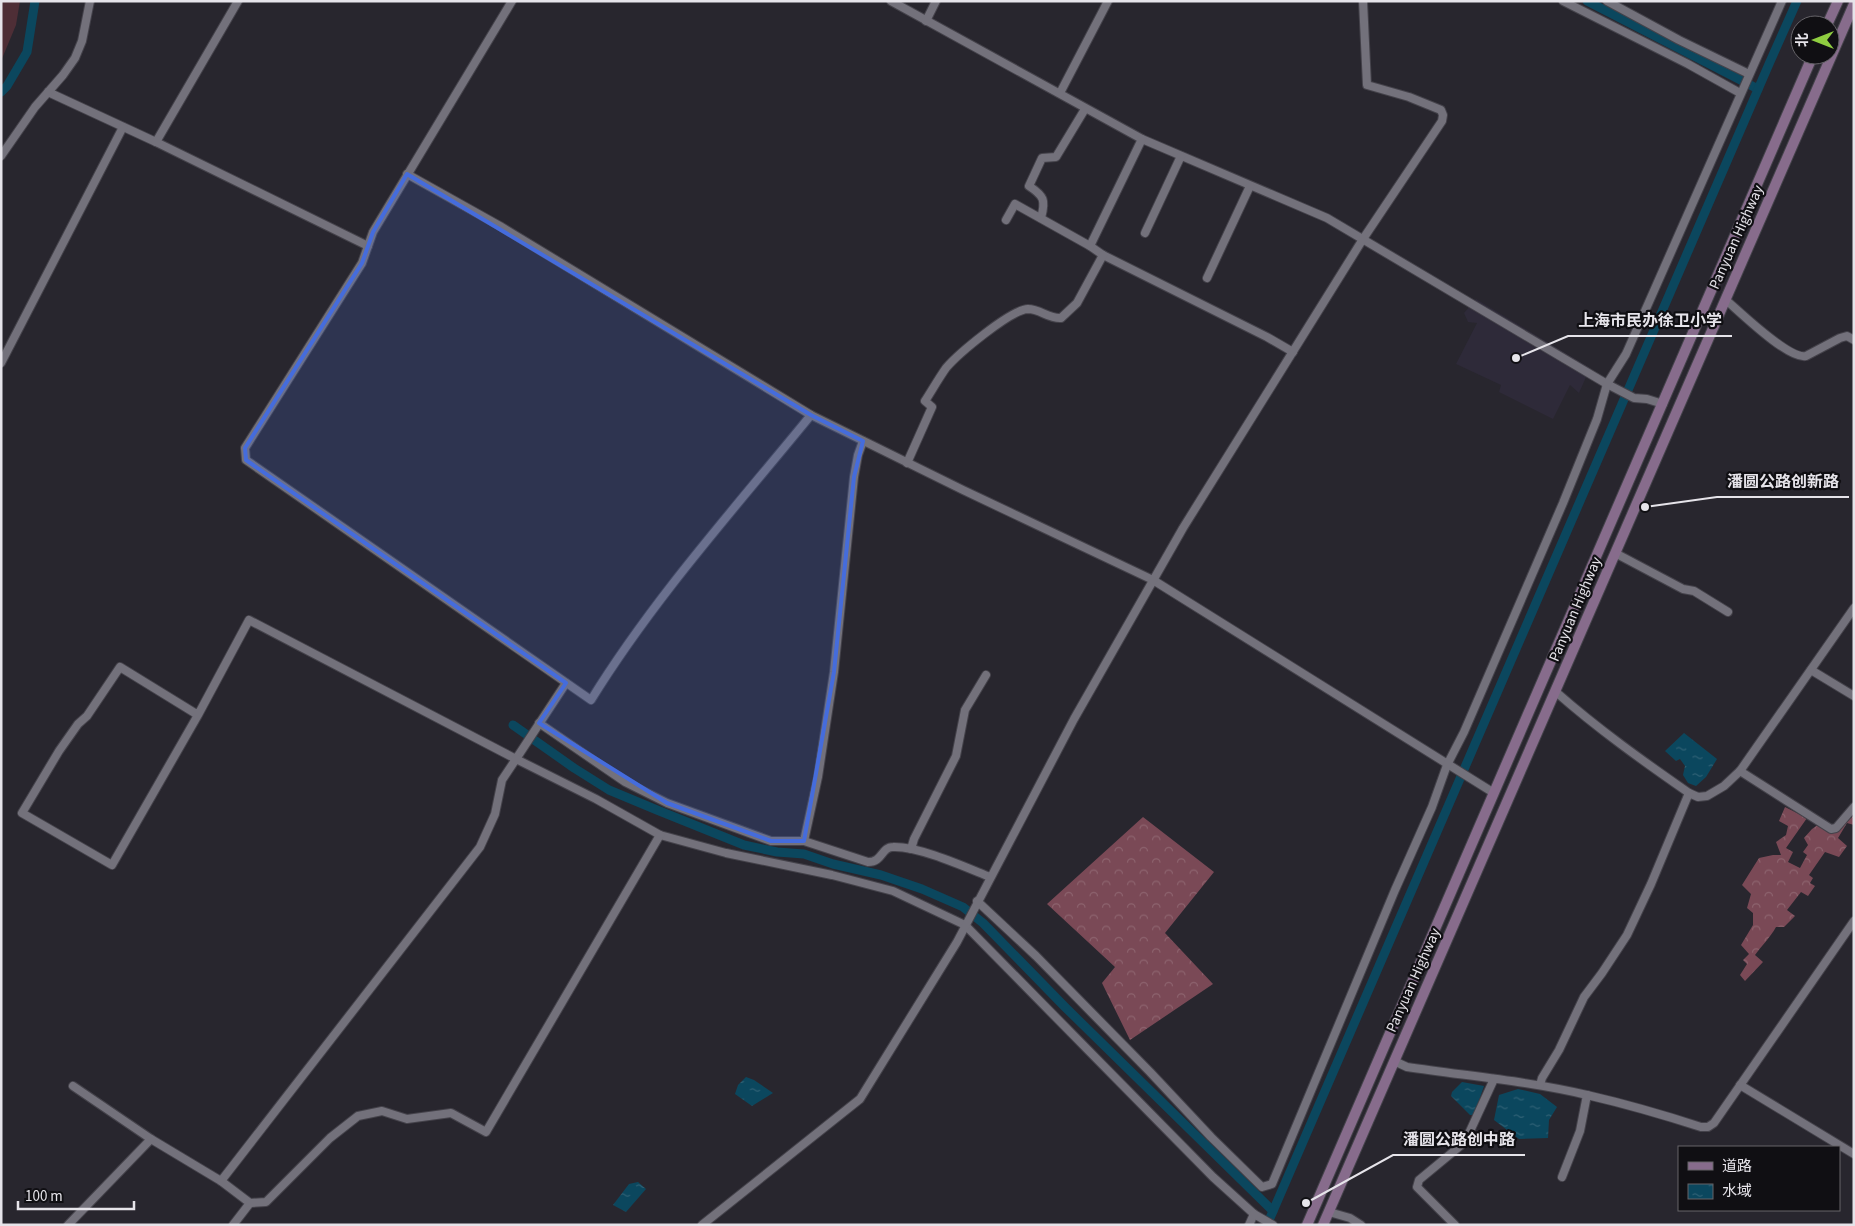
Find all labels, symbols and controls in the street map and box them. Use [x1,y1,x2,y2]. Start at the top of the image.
north arrow [1790,15,1840,65]
text: 北 [1793,33,1813,47]
street label: Panyuan Highway [1704,182,1769,293]
callout: 上海市民办徐卫小学 [1568,305,1732,336]
text: 上海市民办徐卫小学 [1578,310,1722,332]
callout: 潘圆公路创新路 [1717,466,1849,497]
text: 潘圆公路创新路 [1727,471,1839,493]
street label: Panyuan Highway [1544,554,1607,665]
street label: Panyuan Highway [1381,925,1446,1036]
callout: 潘圆公路创中路 [1393,1124,1525,1155]
text: 潘圆公路创中路 [1403,1129,1515,1151]
legend [1678,1146,1840,1211]
text: 道路 [1722,1156,1752,1177]
scale bar [18,1178,134,1210]
text: 水域 [1722,1181,1752,1202]
text: 100 m [25,1186,63,1207]

